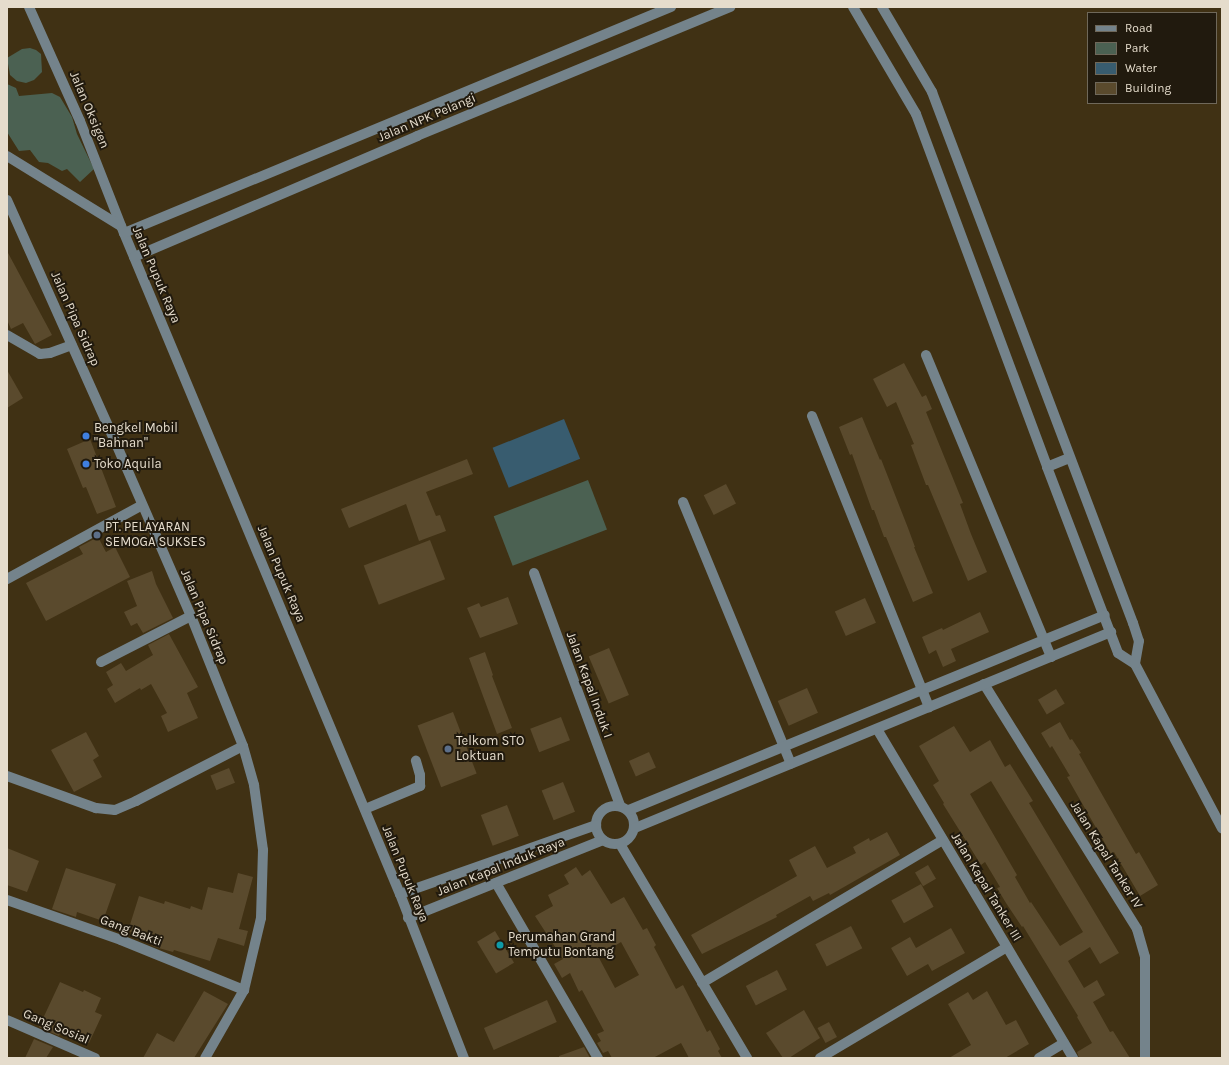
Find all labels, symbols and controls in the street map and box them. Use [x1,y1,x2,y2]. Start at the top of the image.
legend [1087,12,1217,104]
text: Road [1125,21,1153,35]
text: Park [1125,41,1149,55]
text: Water [1125,61,1157,75]
street label: Jalan Oksigen [66,69,112,151]
text: Building [1125,81,1171,95]
street label: Jalan NPK Pelangi [376,90,478,146]
street label: Jalan Pupuk Raya [129,224,183,326]
street label: Jalan Pipa Sidrap [47,269,103,369]
place label: Bengkel Mobil "Bahnan" [94,421,178,452]
marker: Bengkel Mobil "Bahnan" [81,431,91,441]
place label: Toko Aquila [94,456,162,472]
marker: Toko Aquila [81,459,91,469]
place label: PT. PELAYARAN SEMOGA SUKSES [105,520,206,551]
street label: Jalan Pupuk Raya [254,523,308,625]
marker: PT. PELAYARAN SEMOGA SUKSES [92,530,102,540]
street label: Jalan Pipa Sidrap [177,567,231,667]
street label: Jalan Kapal Induk I [563,630,615,740]
place label: Telkom STO Loktuan [456,734,524,765]
marker: Telkom STO Loktuan [443,744,453,754]
street label: Jalan Kapal Tanker IV [1067,798,1145,912]
street label: Jalan Pupuk Raya [378,823,432,925]
street label: Jalan Kapal Tanker III [947,830,1025,944]
street label: Jalan Kapal Induk Raya [435,834,567,900]
street label: Gang Bakti [98,912,164,950]
place label: Perumahan Grand Temputu Bontang [508,930,615,961]
marker: Perumahan Grand Temputu Bontang [495,940,505,950]
street label: Gang Sosial [21,1006,91,1048]

